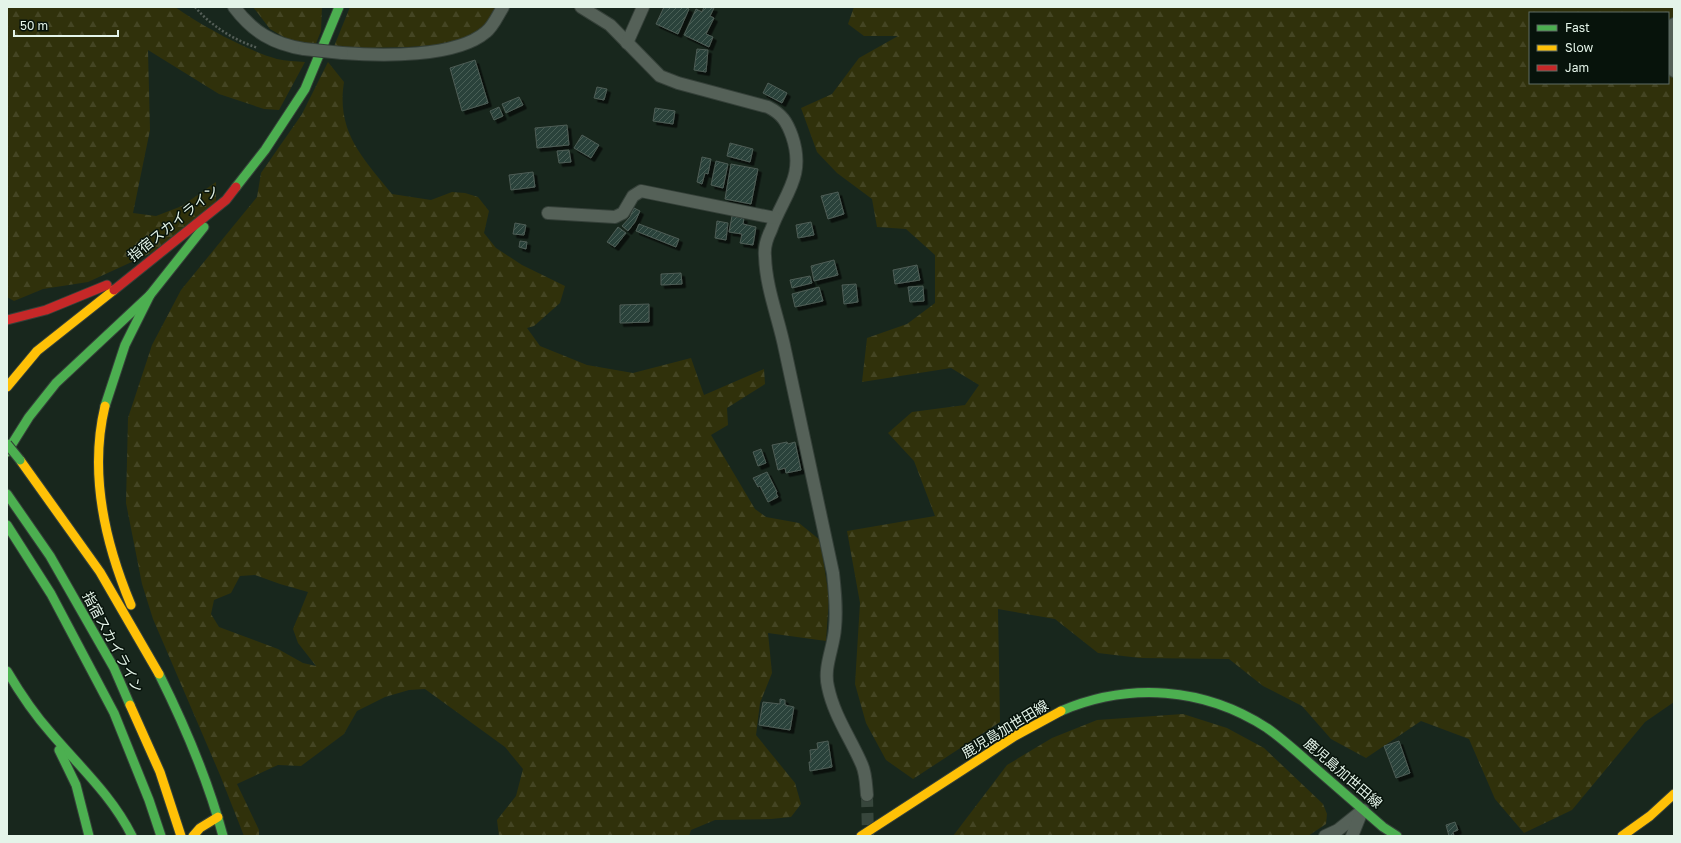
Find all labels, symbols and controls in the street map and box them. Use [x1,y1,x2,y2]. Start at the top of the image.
scale bar [14,12,118,38]
legend [1529,12,1669,84]
text: 50 m [20,18,48,33]
text: Fast [1565,20,1590,35]
text: Slow [1565,40,1593,55]
text: Jam [1565,60,1589,75]
street label: 指宿スカイライン [124,181,222,264]
street label: 指宿スカイライン [80,588,147,695]
street label: 鹿児島加世田線 [958,696,1051,761]
street label: 鹿児島加世田線 [1301,734,1386,811]

